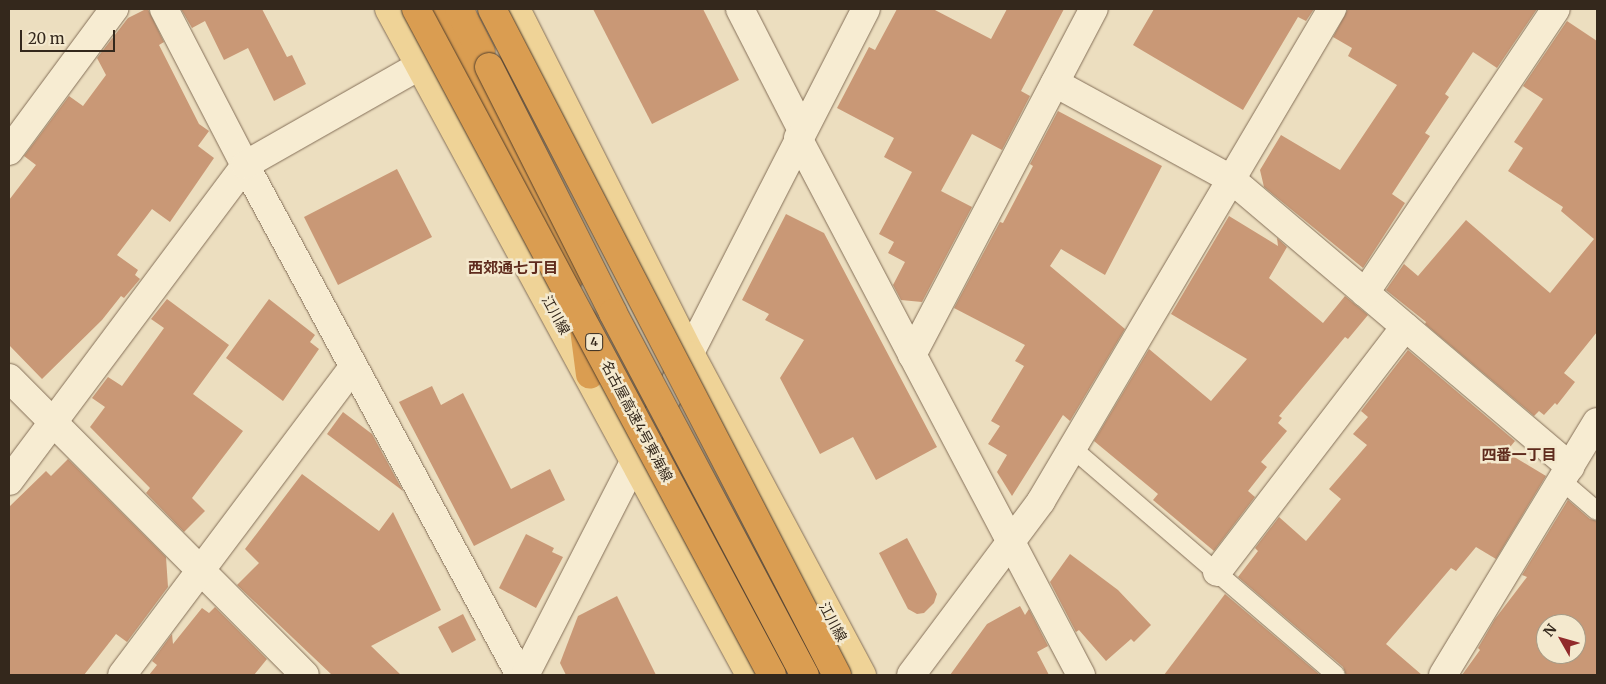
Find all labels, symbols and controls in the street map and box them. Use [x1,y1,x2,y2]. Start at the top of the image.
scale bar [22,20,118,52]
text: 20 m [28,29,65,48]
district label: 西郊通七丁目 [468,259,558,277]
street label: 江川線 [538,293,574,337]
road number: 4 [584,332,604,352]
street label: 名古屋高速4号東海線 [598,358,676,484]
district label: 四番一丁目 [1482,446,1556,464]
street label: 江川線 [816,600,850,644]
north arrow [1536,614,1586,664]
text: N [1539,620,1560,640]

